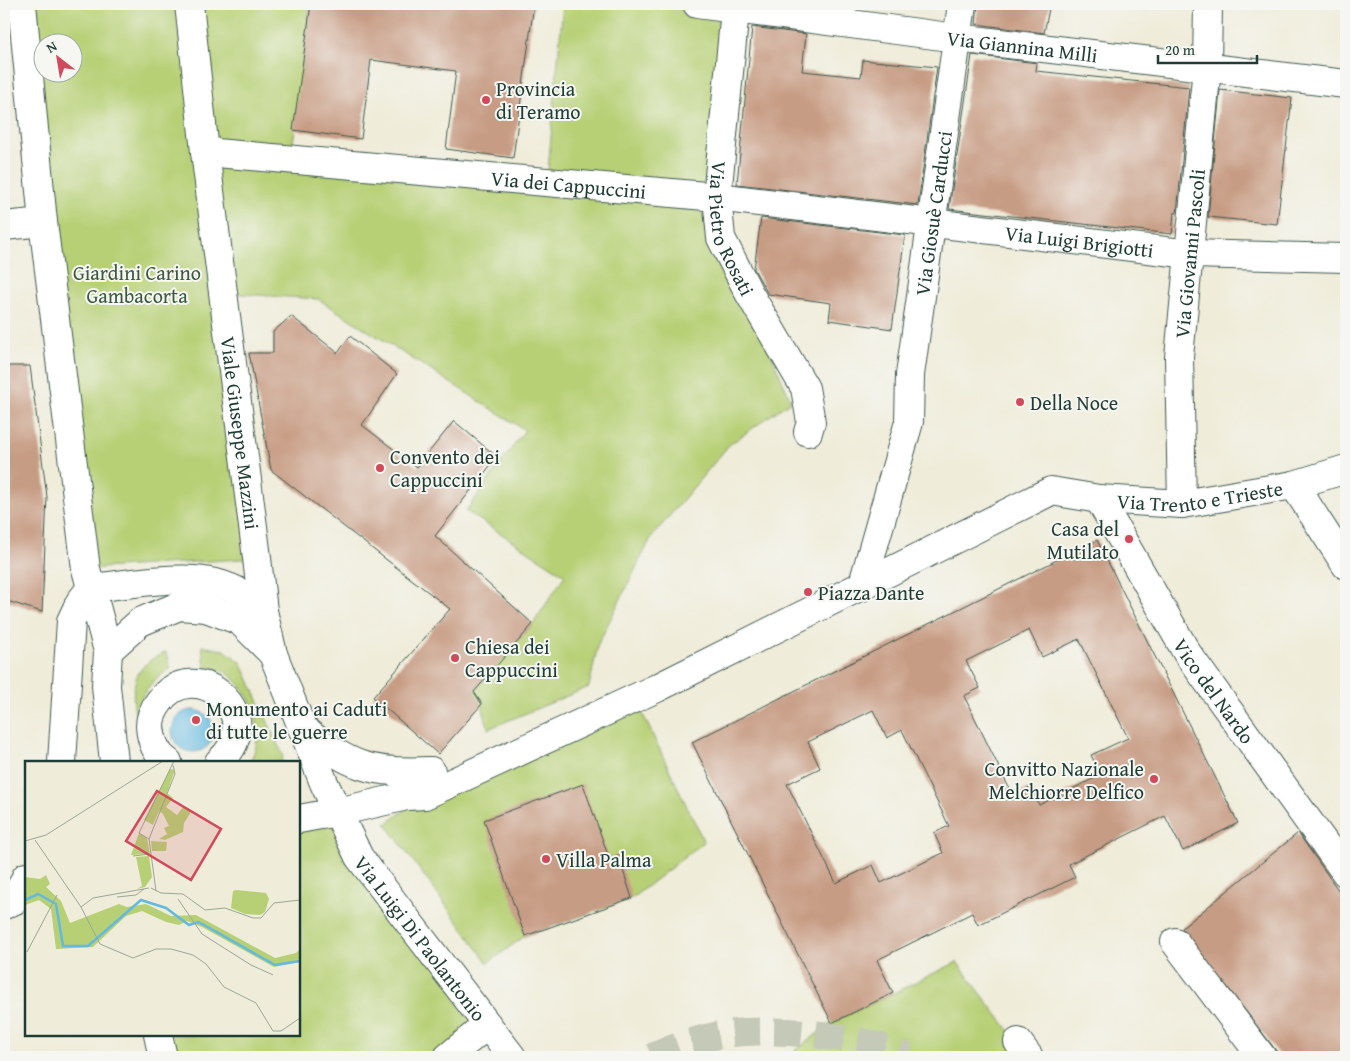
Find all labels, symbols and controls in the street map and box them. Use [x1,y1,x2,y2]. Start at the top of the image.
street label: Via Giannina Milli [945,22,1100,69]
north arrow [32,32,82,82]
scale bar [1158,32,1256,64]
text: N [42,36,61,58]
text: 20 m [1165,39,1196,60]
place label: Provincia di Teramo [496,74,581,126]
marker: Provincia di Teramo [480,94,492,106]
street label: Via Giosuè Carducci [907,129,959,297]
street label: Via Pietro Rosati [702,160,763,301]
street label: Via dei Cappuccini [490,163,648,205]
street label: Via Giovanni Pascoli [1166,167,1212,339]
street label: Via Luigi Brigiotti [1003,217,1156,264]
park label: Giardini Carino Gambacorta [73,258,201,310]
street label: Viale Giuseppe Mazzini [214,335,268,531]
place label: Della Noce [1030,388,1118,417]
marker: Della Noce [1014,396,1026,408]
place label: Convento dei Cappuccini [390,442,500,494]
marker: Convento dei Cappuccini [374,462,386,474]
street label: Via Trento e Trieste [1116,473,1285,519]
place label: Casa del Mutilato [1047,514,1119,566]
marker: Casa del Mutilato [1123,533,1135,545]
place label: Piazza Dante [818,578,924,607]
marker: Piazza Dante [802,586,814,598]
place label: Chiesa dei Cappuccini [465,632,558,684]
street label: Vico del Nardo [1167,633,1262,749]
marker: Chiesa dei Cappuccini [449,652,461,664]
place label: Monumento ai Caduti di tutte le guerre [206,694,388,746]
marker: Monumento ai Caduti di tutte le guerre [190,714,202,726]
place label: Convitto Nazionale Melchiorre Delfico [985,754,1144,806]
inset map [25,761,300,1036]
marker: Convitto Nazionale Melchiorre Delfico [1148,773,1160,785]
place label: Villa Palma [556,845,652,874]
street label: Via Luigi Di Paolantonio [348,849,494,1027]
marker: Villa Palma [540,853,552,865]

